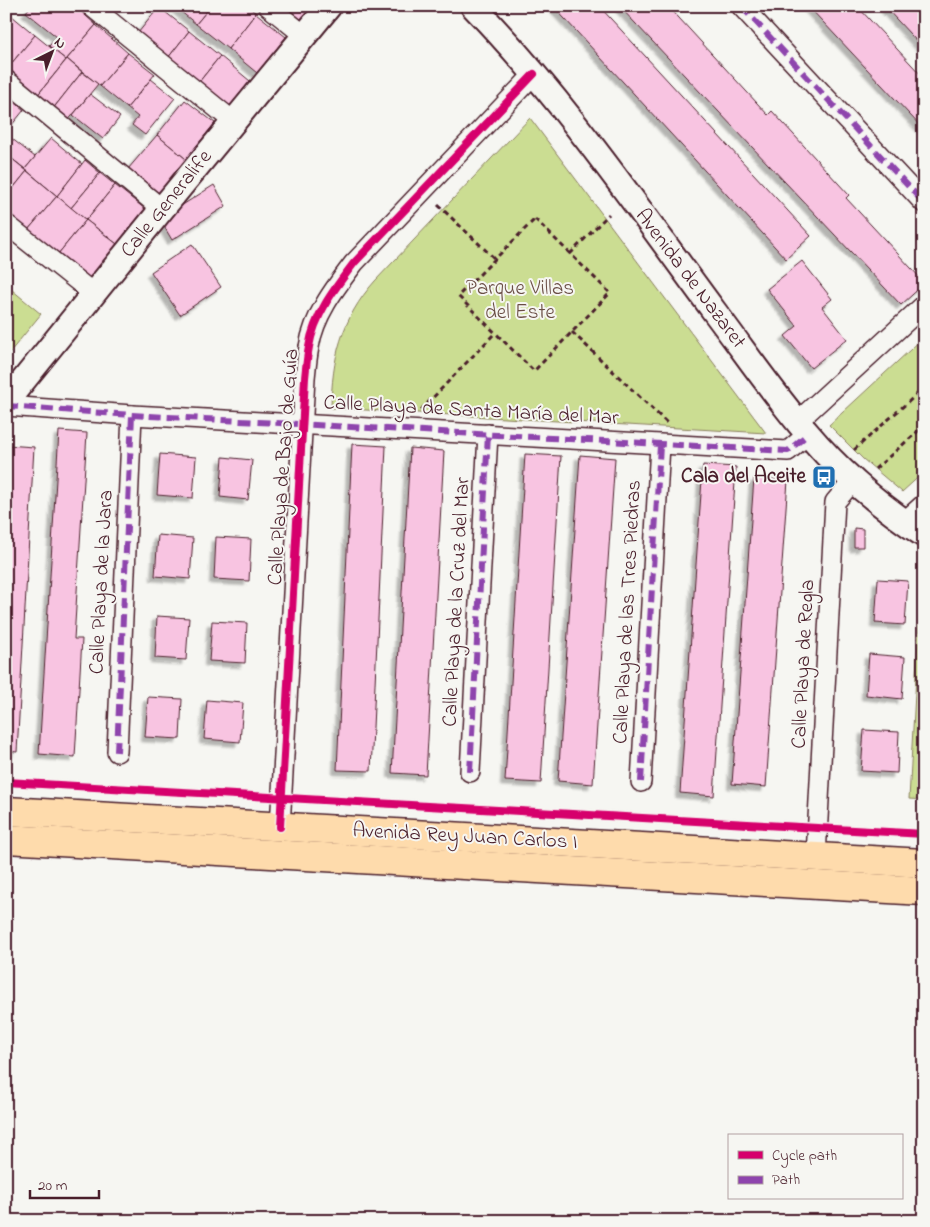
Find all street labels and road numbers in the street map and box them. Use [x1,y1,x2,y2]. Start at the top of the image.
street label: Calle Generalife [114,143,220,264]
street label: Avenida de Nazaret [627,203,753,355]
street label: Calle Playa de Bajo de Guía [261,347,309,587]
street label: Calle Playa de Santa María del Mar [323,388,620,436]
street label: Calle Playa de la Cruz del Mar [435,476,481,728]
street label: Calle Playa de las Tres Piedras [606,479,652,745]
street label: Calle Playa de la Jara [82,489,124,675]
street label: Calle Playa de Regla [785,579,825,750]
street label: Avenida Rey Juan Carlos I [352,816,578,860]

